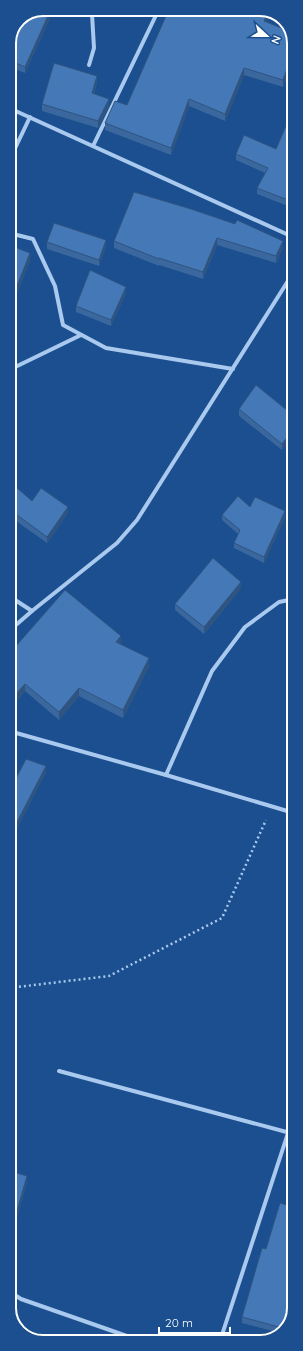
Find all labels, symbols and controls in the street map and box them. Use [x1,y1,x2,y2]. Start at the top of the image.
north arrow [247,16,287,56]
text: N [268,33,284,46]
scale bar [159,1309,230,1335]
text: 20 m [165,1315,193,1330]

